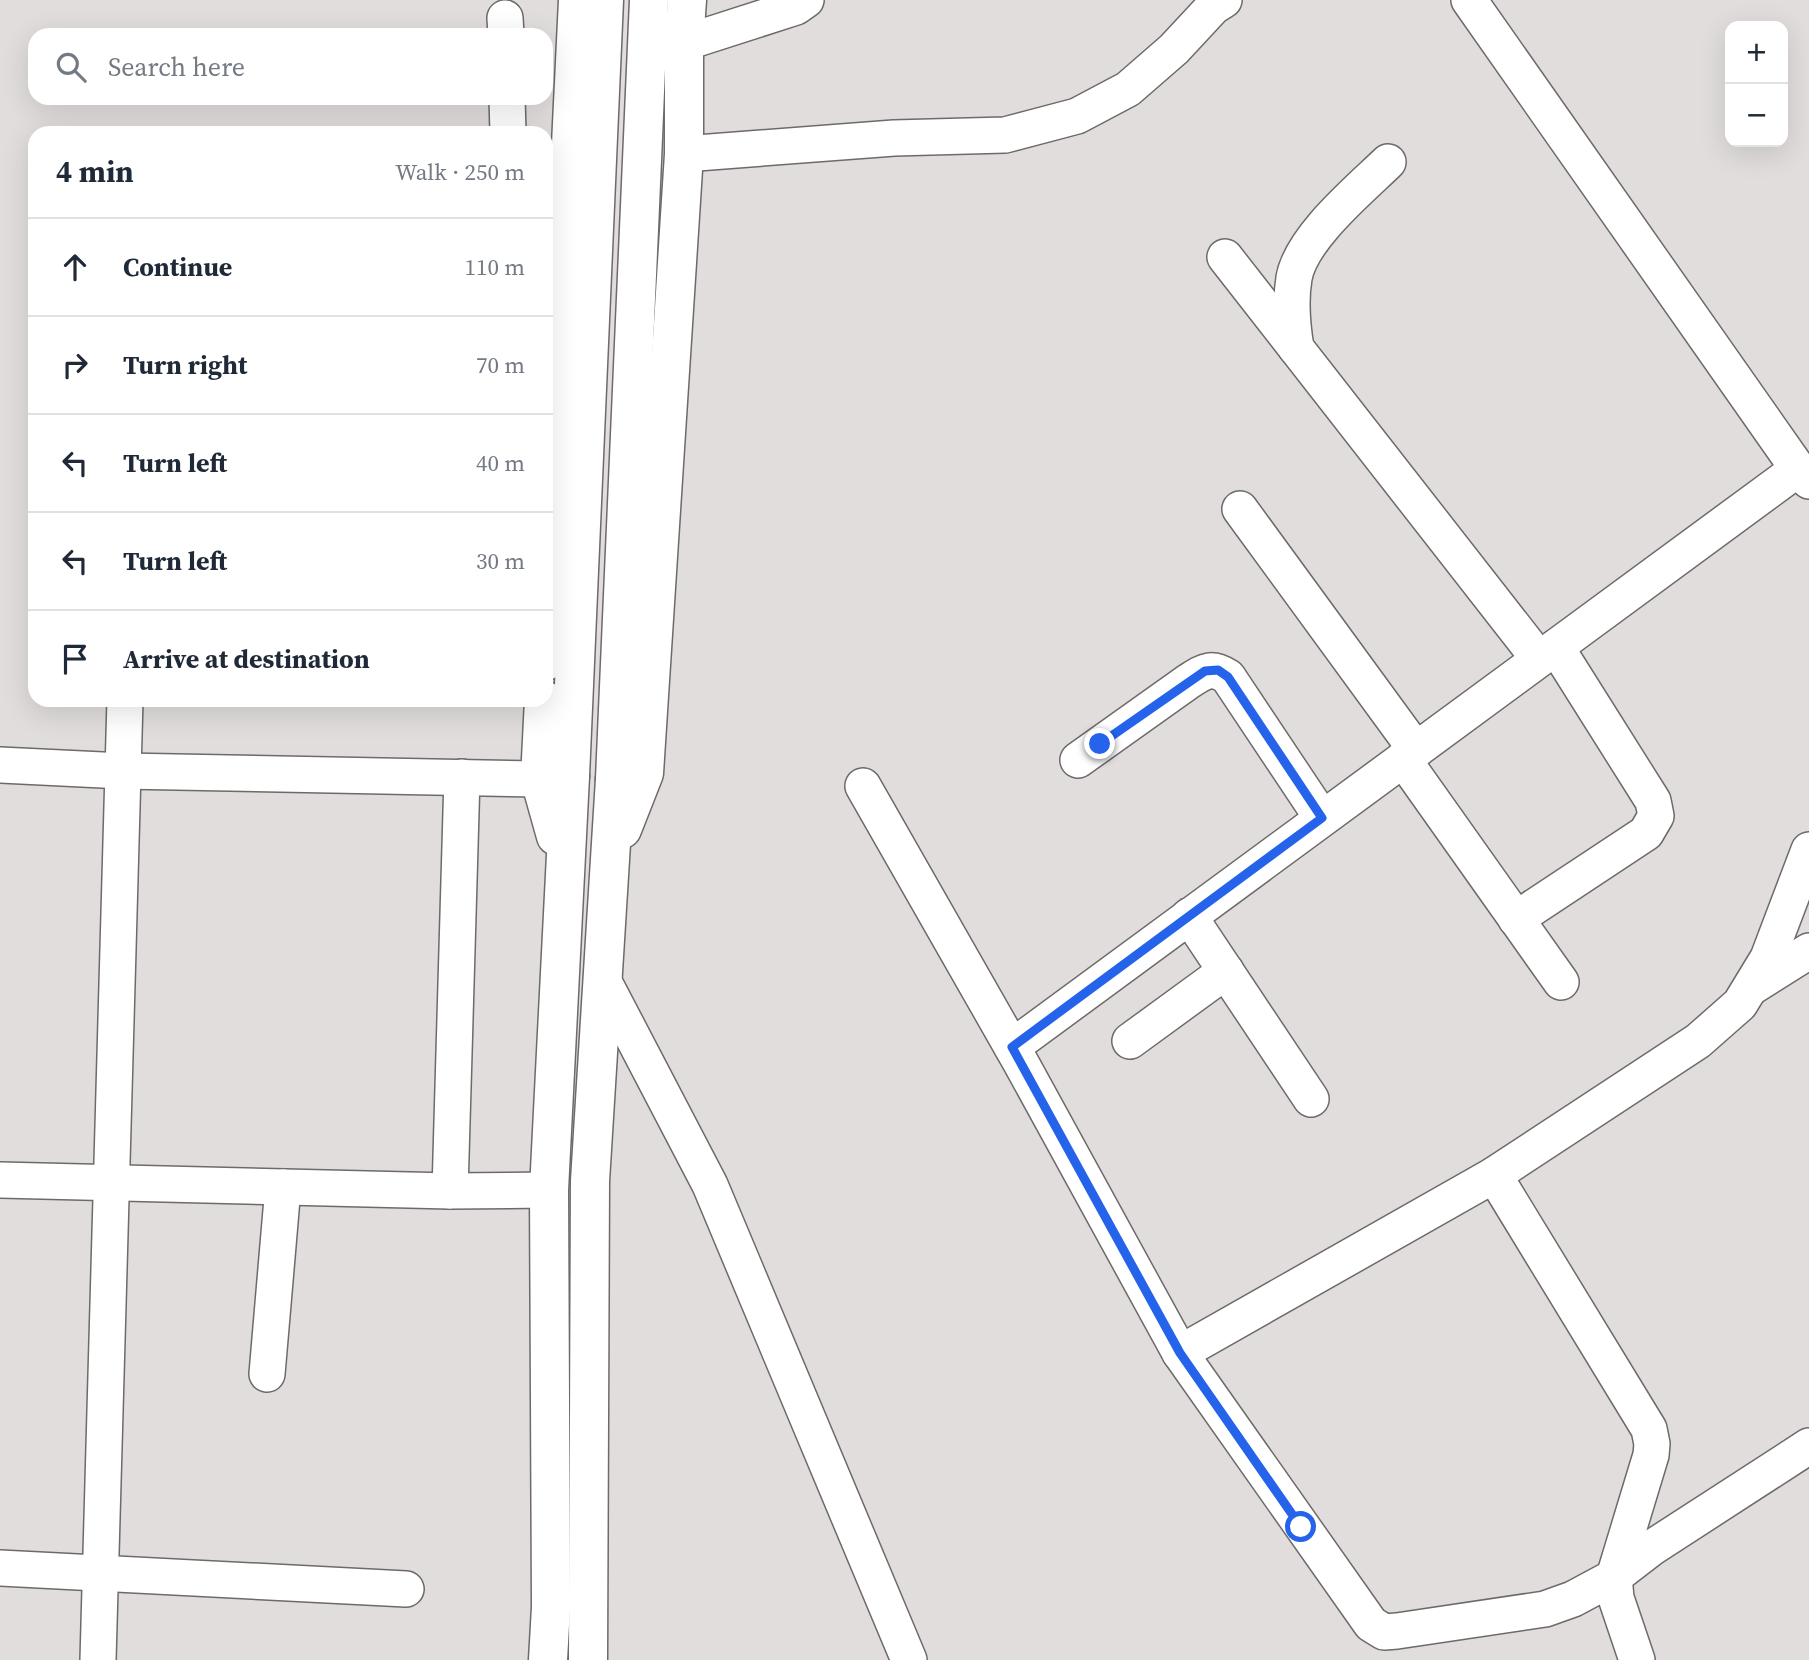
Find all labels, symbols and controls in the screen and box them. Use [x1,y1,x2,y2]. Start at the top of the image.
map controls [1725,21,1788,147]
button: + [1725,21,1788,84]
search box [28,28,553,105]
icon: search [52,48,90,86]
text: Search here [108,49,245,85]
button: − [1725,84,1788,147]
text: 4 min [56,151,134,192]
text: Walk · 250 m [395,156,525,188]
icon: ahead [56,248,94,286]
text: Continue [123,249,232,285]
text: 110 m [464,251,525,283]
icon: right [56,346,94,384]
text: Turn right [123,347,247,383]
text: 70 m [476,349,525,381]
icon: left [56,444,94,482]
text: Turn left [123,445,227,481]
text: 40 m [476,447,525,479]
icon: left [56,542,94,580]
text: Turn left [123,543,227,579]
text: 30 m [476,545,525,577]
icon: arrive [56,640,94,678]
text: Arrive at destination [123,641,370,677]
route end [1084,728,1115,759]
route start [1285,1511,1316,1542]

